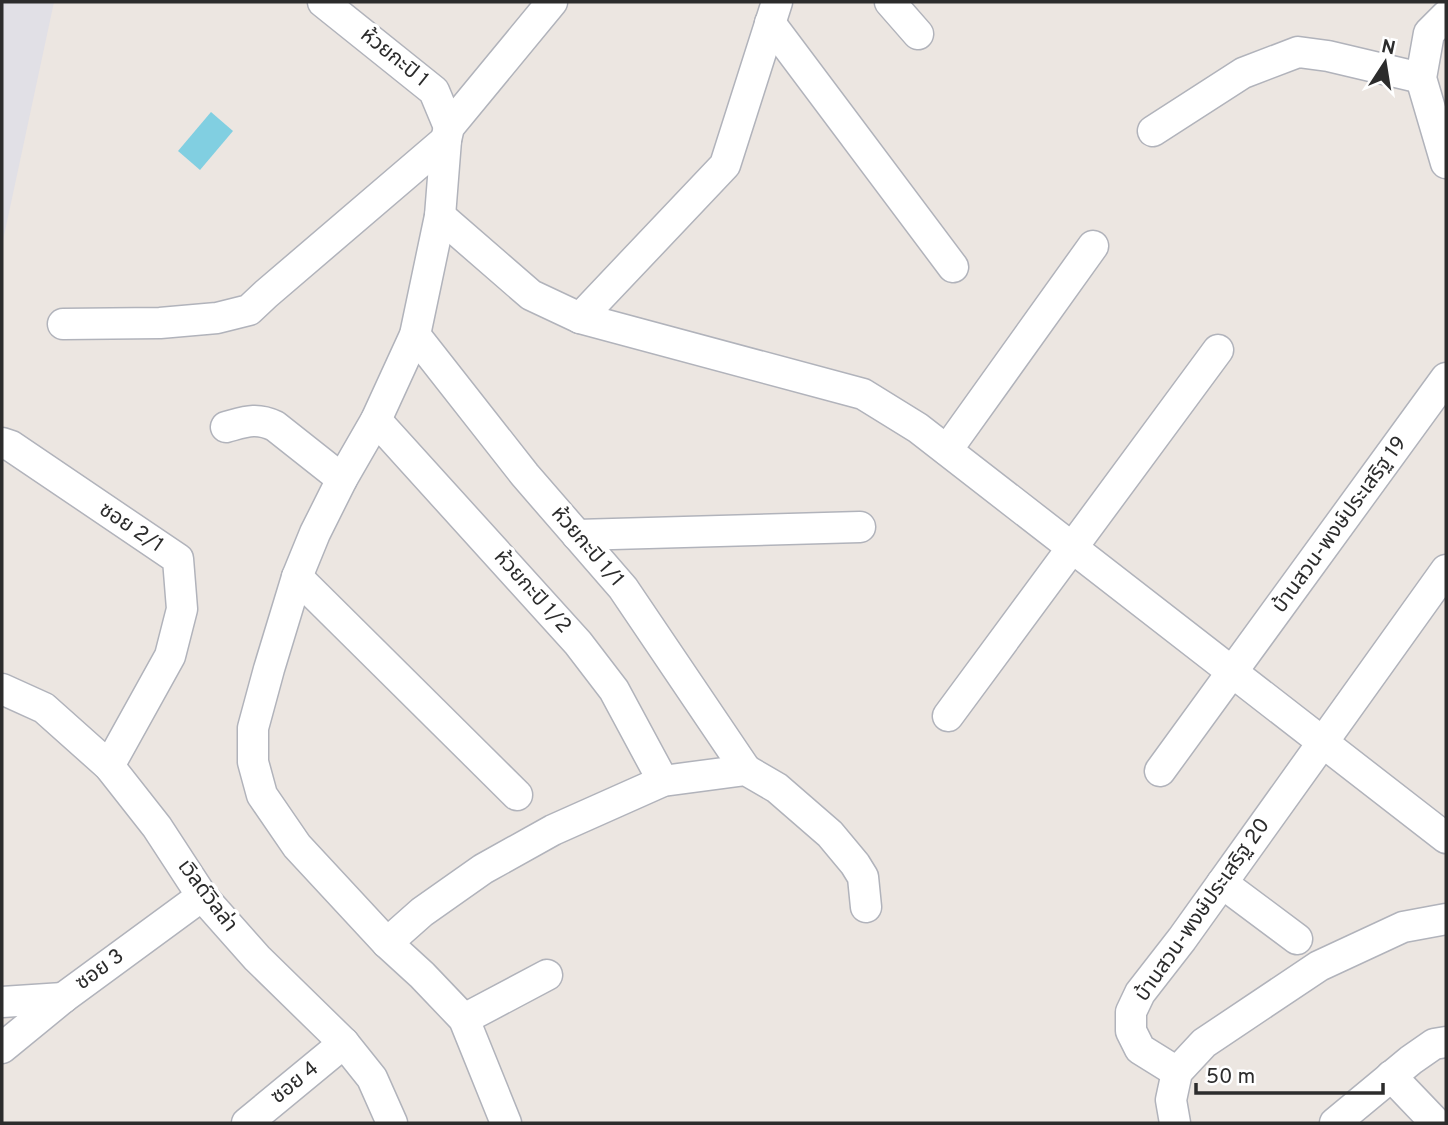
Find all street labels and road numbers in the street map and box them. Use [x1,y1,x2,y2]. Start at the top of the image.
street label: ห้วยกะปิ 1 [354,22,434,94]
street label: บ้านสวน-พงษ์ประเสริฐ 19 [1267,431,1413,619]
street label: ซอย 2/1 [94,497,168,559]
street label: ห้วยกะปิ 1/1 [545,501,629,593]
street label: ห้วยกะปิ 1/2 [487,545,577,639]
street label: บ้านสวน-พงษ์ประเสริฐ 20 [1129,813,1277,1007]
street label: เวิลด์วิลล่า [171,854,243,938]
street label: ซอย 3 [70,943,130,997]
street label: ซอย 4 [265,1055,325,1111]

